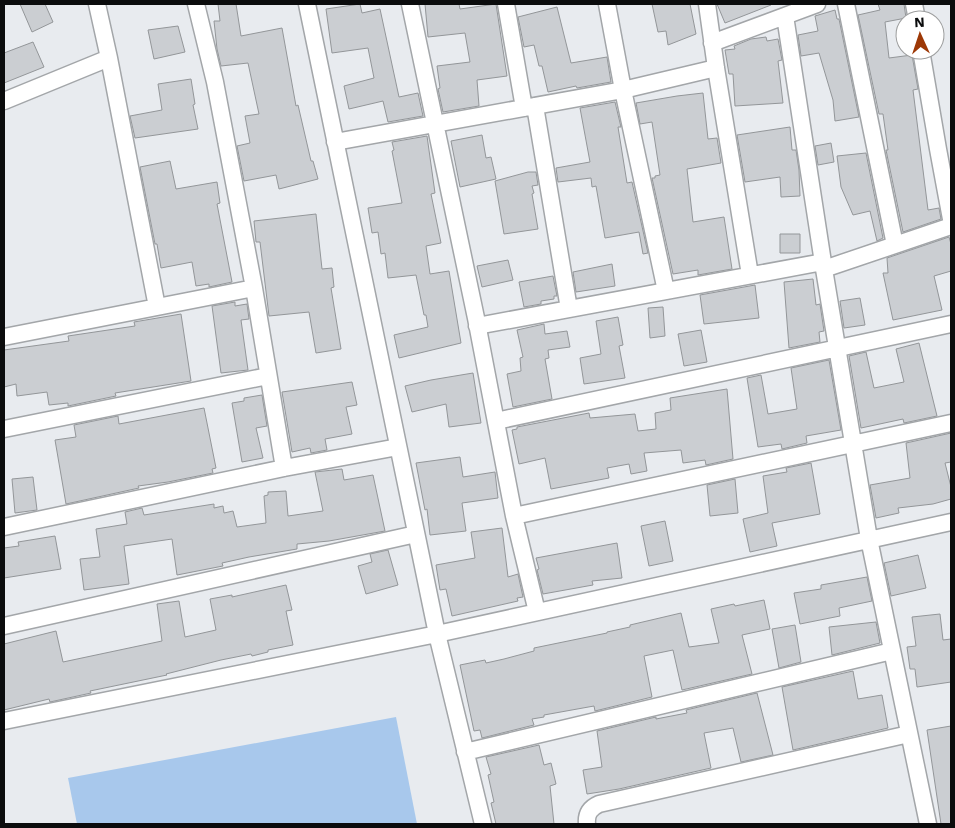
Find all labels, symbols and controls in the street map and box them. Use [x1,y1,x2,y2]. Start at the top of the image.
north arrow [895,10,945,60]
text: N [914,14,925,30]

